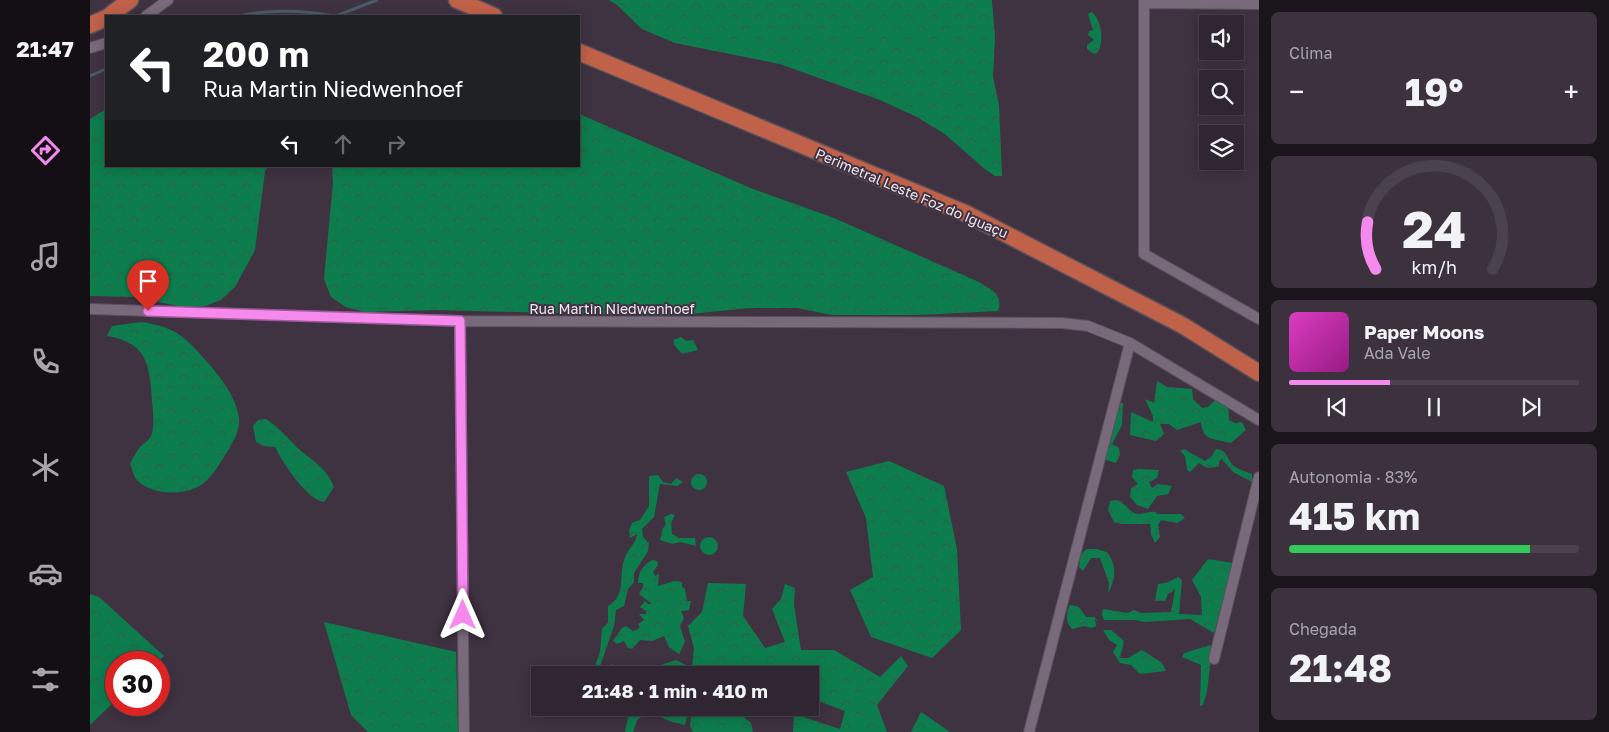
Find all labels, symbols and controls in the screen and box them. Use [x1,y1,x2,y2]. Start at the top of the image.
map controls [1199,15,1244,170]
button: sound [1199,15,1244,60]
text: 200 m [203,33,309,75]
text: 21:47 [16,35,74,62]
icon: left [120,35,185,100]
text: Clima [1289,43,1333,63]
text: 19° [1405,69,1463,114]
button: search [1199,70,1244,115]
text: Rua Martin Niedwenhoef [203,75,463,102]
text: − [1289,75,1304,108]
text: + [1564,75,1579,108]
button: layers [1199,125,1244,170]
icon: left [276,130,304,158]
icon: ahead [329,130,357,158]
icon: right [382,130,410,158]
icon: directions [28,133,63,168]
street label: Perimetral Leste Foz do Iguaçu [813,145,1011,241]
text: 24 [1402,197,1466,259]
icon: music [28,239,63,274]
text: km/h [1411,256,1457,278]
pin [127,260,169,311]
icon: arrive [134,267,162,295]
street label: Rua Martin Niedwenhoef [529,300,695,317]
text: Paper Moons [1364,320,1484,343]
text: Ada Vale [1364,343,1430,363]
icon: phone [28,344,63,379]
icon: previous [1323,393,1351,421]
icon: pause [1420,393,1448,421]
icon: next [1517,393,1545,421]
icon: climate [28,450,63,485]
text: Autonomia · 83% [1289,467,1417,487]
text: 415 km [1289,493,1420,538]
icon: car [28,556,63,591]
position arrow [436,588,488,640]
text: Chegada [1289,619,1357,639]
text: 21:48 [1289,645,1392,690]
speed limit sign: 30 [105,651,170,716]
icon: filters [28,662,63,697]
text: 21:48 · 1 min · 410 m [582,679,768,702]

